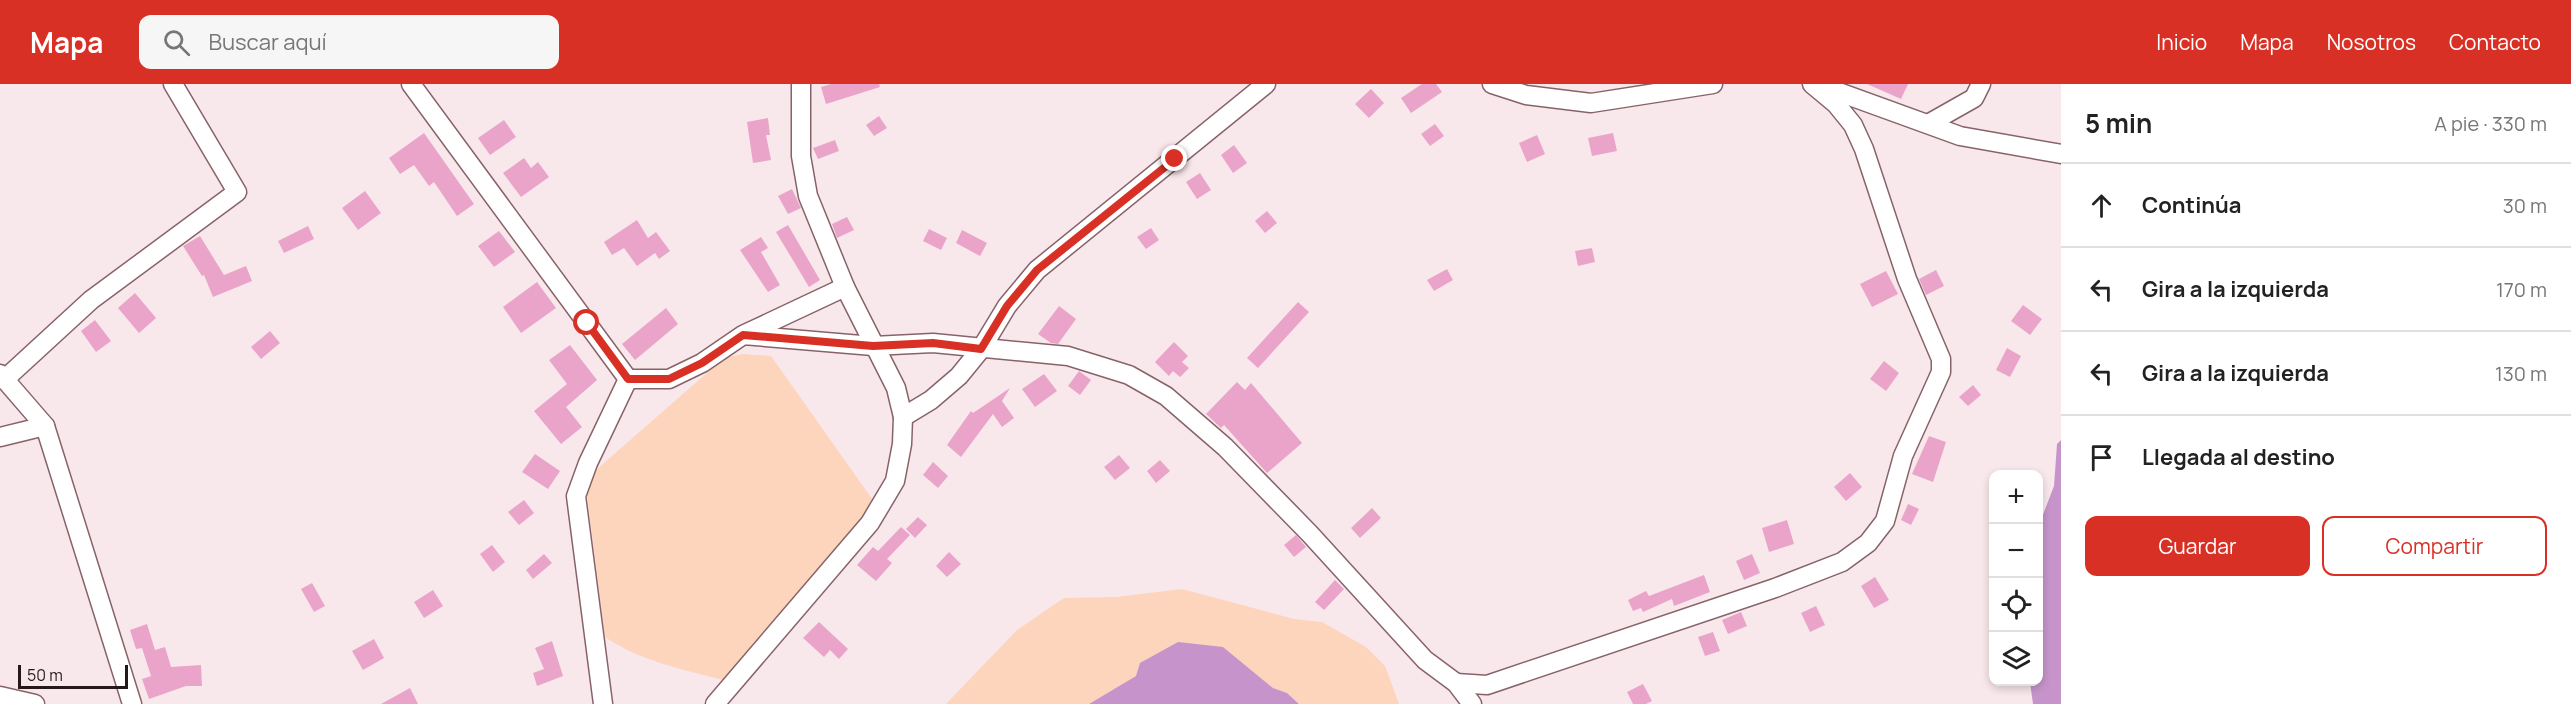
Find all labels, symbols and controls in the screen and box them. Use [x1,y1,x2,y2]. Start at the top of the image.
search box [139,15,559,69]
text: Mapa [30,23,103,61]
icon: search [160,26,193,59]
text: Buscar aquí [208,27,327,57]
text: Inicio [2156,28,2207,56]
text: Mapa [2240,28,2294,56]
text: Nosotros [2327,28,2416,56]
text: Contacto [2449,28,2541,56]
text: 5 min [2085,105,2152,141]
text: A pie · 330 m [2434,110,2547,137]
route end [1161,145,1187,171]
icon: ahead [2085,189,2118,222]
text: Continúa [2142,190,2242,220]
text: 30 m [2503,192,2547,219]
icon: left [2085,273,2118,306]
text: Gira a la izquierda [2142,274,2329,304]
text: 170 m [2496,276,2547,303]
route start [573,309,599,335]
icon: left [2085,357,2118,390]
text: Gira a la izquierda [2142,358,2329,388]
text: 130 m [2495,360,2547,387]
icon: arrive [2085,441,2118,474]
text: Llegada al destino [2142,442,2335,472]
map controls [1989,470,2043,686]
button: + [1989,470,2043,524]
button: Guardar [2085,516,2310,576]
button: Compartir [2322,516,2547,576]
button: − [1989,524,2043,578]
button: locate [1989,578,2043,632]
button: layers [1989,632,2043,686]
scale bar [18,662,128,690]
text: 50 m [27,664,63,686]

